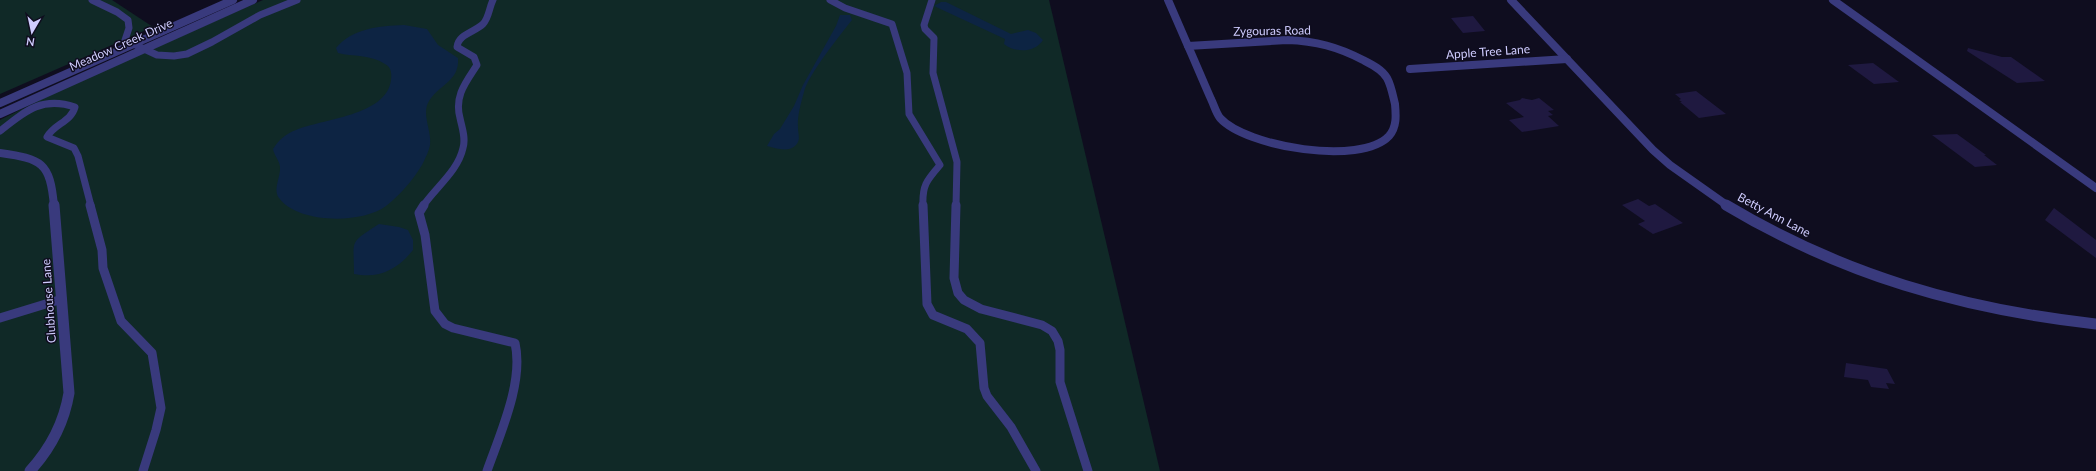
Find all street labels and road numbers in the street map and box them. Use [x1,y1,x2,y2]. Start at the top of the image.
street label: Meadow Creek Drive [67,15,175,74]
street label: Zygouras Road [1233,22,1311,39]
street label: Apple Tree Lane [1445,41,1531,62]
street label: Betty Ann Lane [1735,189,1813,240]
street label: Clubhouse Lane [38,259,59,344]

